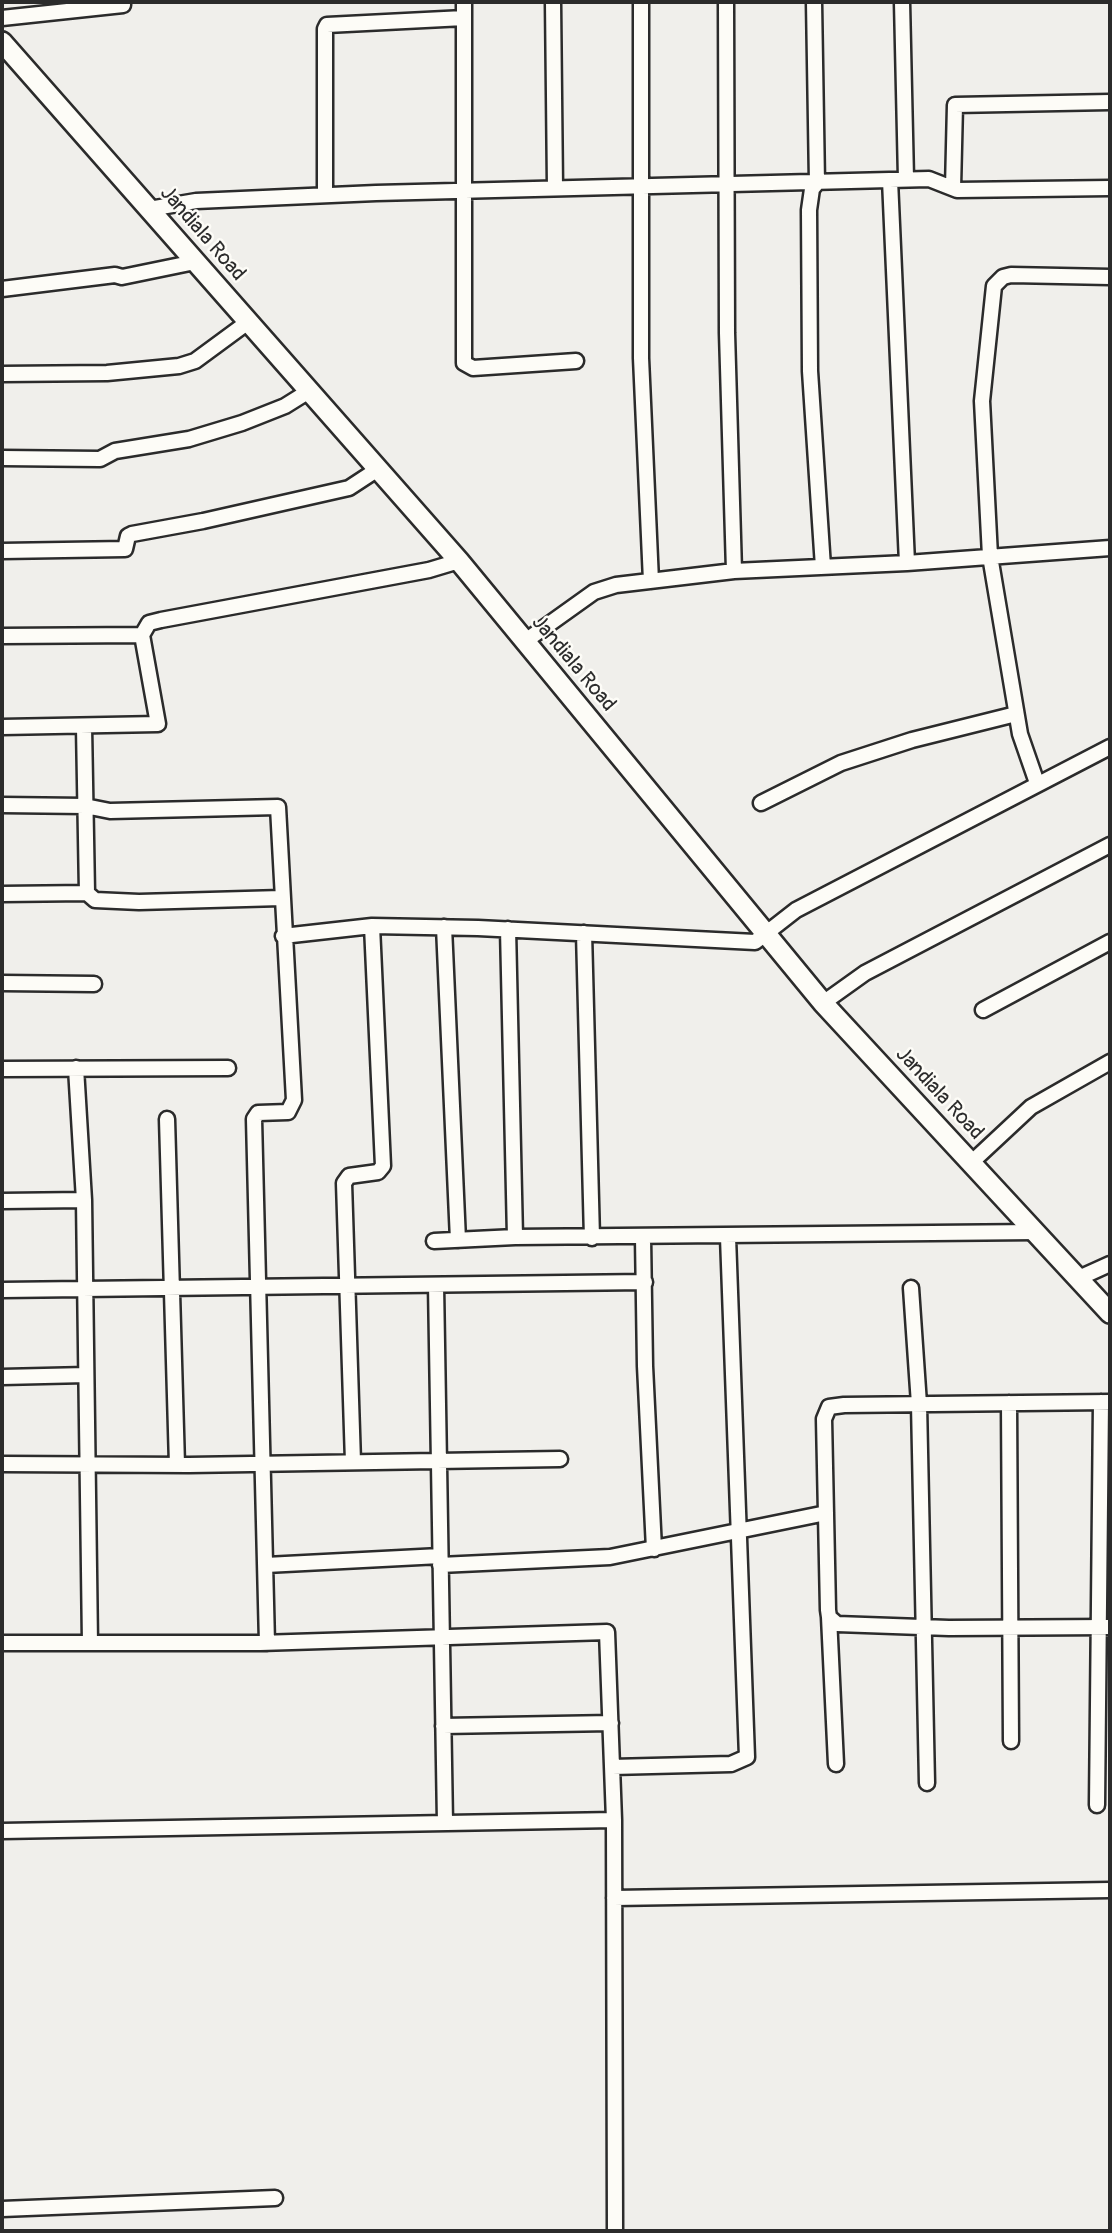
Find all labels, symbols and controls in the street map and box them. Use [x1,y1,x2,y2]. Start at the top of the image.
street label: Jandiala Road [154,181,250,287]
street label: Jandiala Road [526,611,620,717]
street label: Jandiala Road [890,1042,988,1146]

